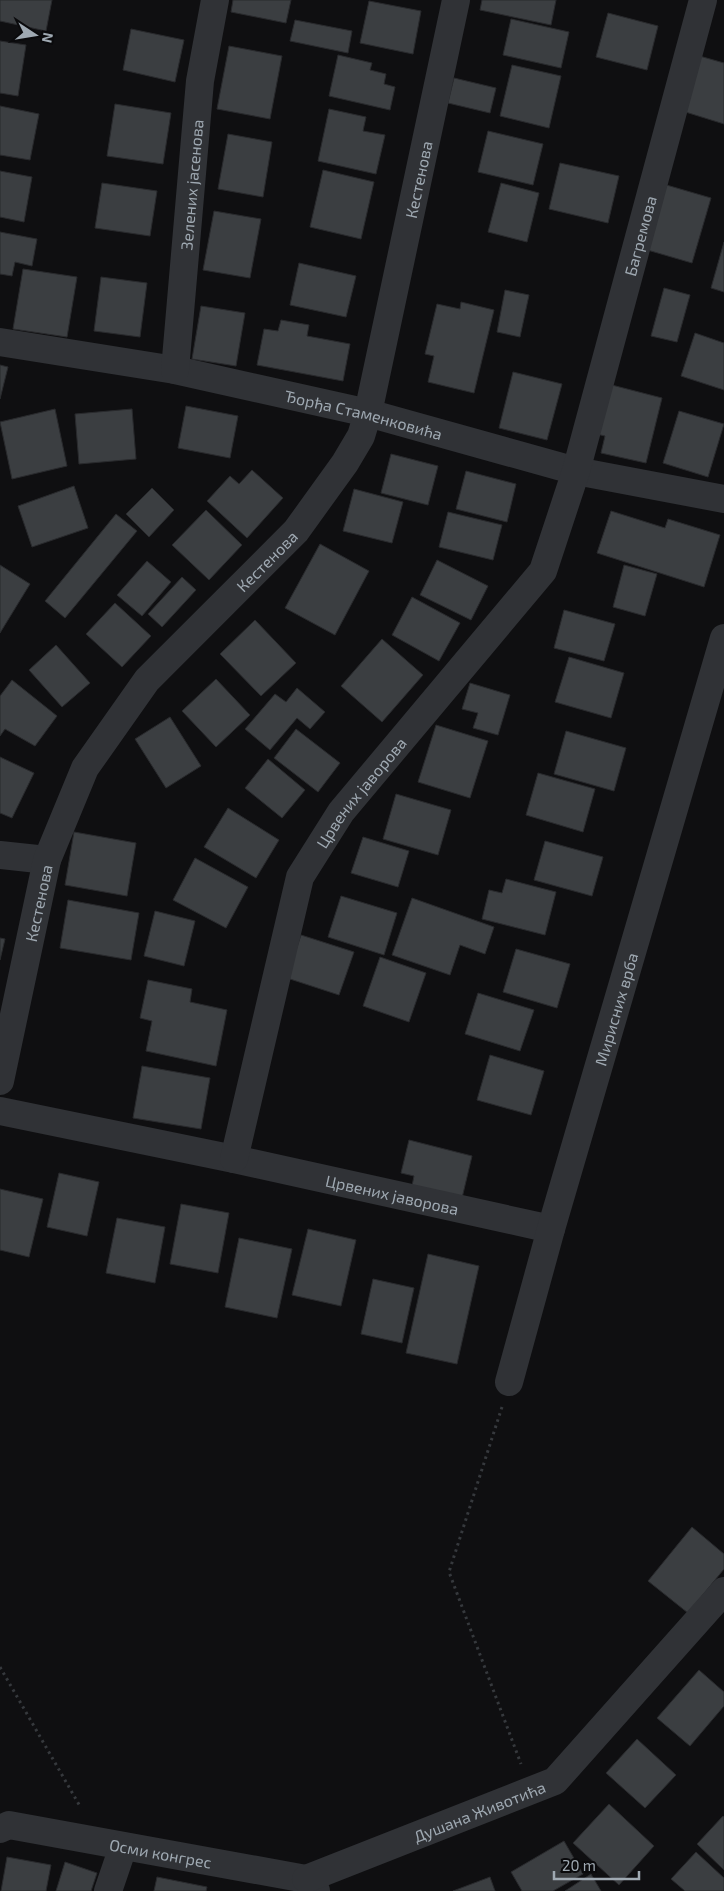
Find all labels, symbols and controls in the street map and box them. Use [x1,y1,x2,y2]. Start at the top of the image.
north arrow [10,10,60,60]
text: N [39,31,58,45]
street label: Зелених јасенова [176,118,206,251]
street label: Кестенова [400,139,435,220]
street label: Багремова [620,193,659,278]
street label: Ђорђа Стаменковића [283,385,445,443]
street label: Кестенова [232,526,301,595]
street label: Црвених јаворова [311,733,410,851]
street label: Кестенова [20,863,55,943]
street label: Мирисних врба [590,950,641,1068]
street label: Црвених јаворова [324,1170,461,1218]
street label: Душана Животића [410,1776,548,1845]
street label: Осми конгрес [108,1834,213,1871]
scale bar [554,1848,639,1880]
text: 20 m [562,1856,596,1874]

